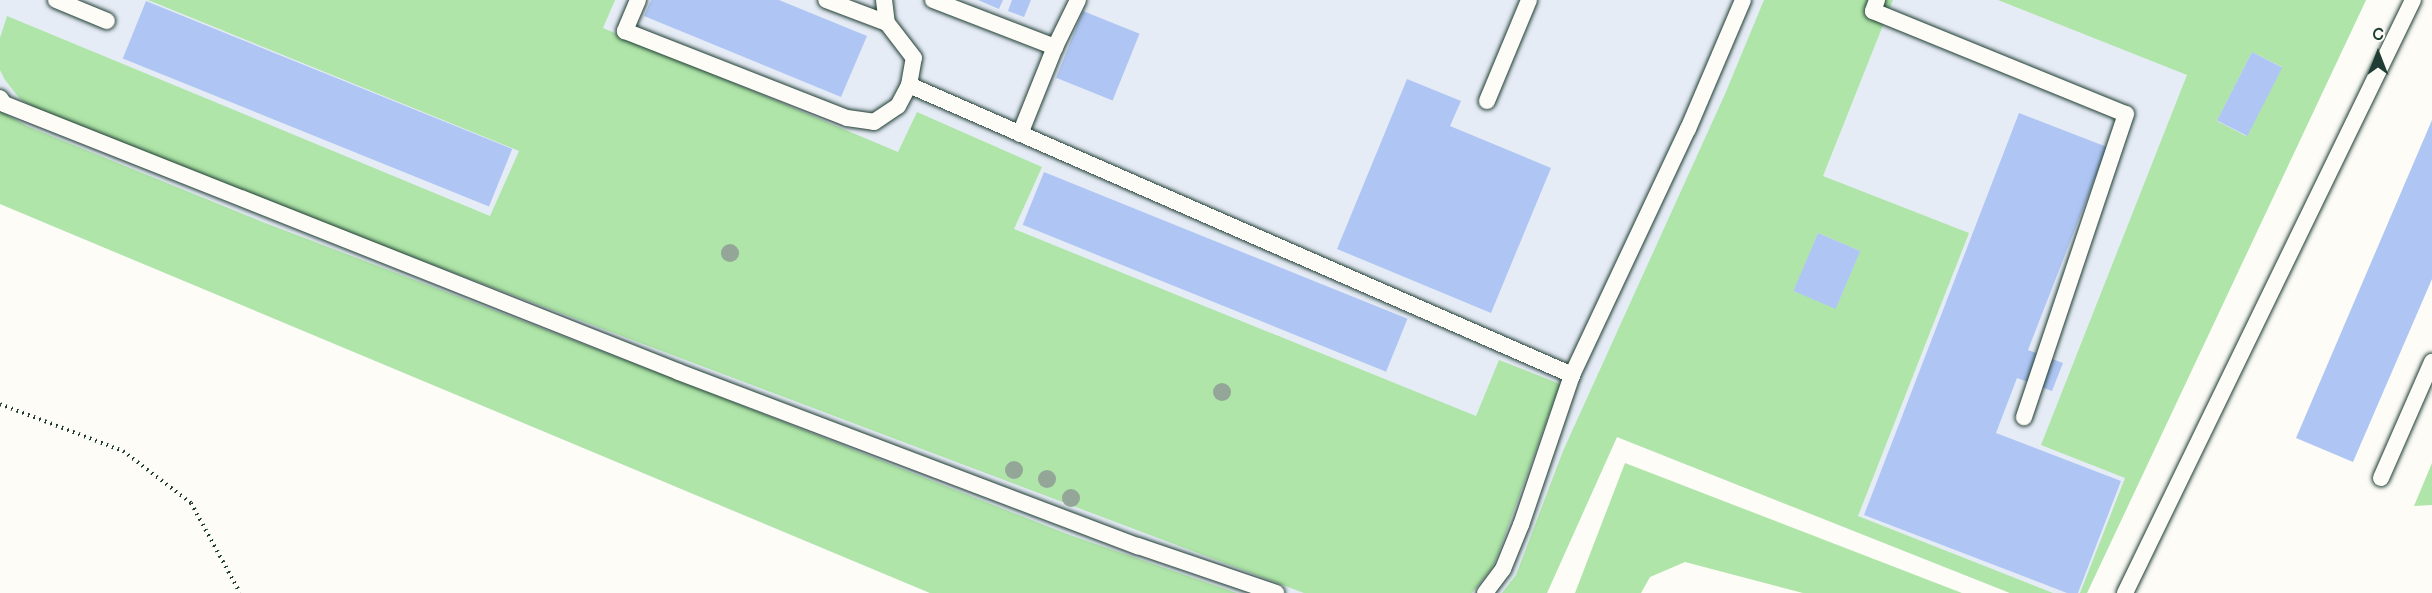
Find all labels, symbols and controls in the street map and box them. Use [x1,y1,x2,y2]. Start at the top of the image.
north arrow [2348,24,2408,84]
text: С [2372,26,2384,45]

